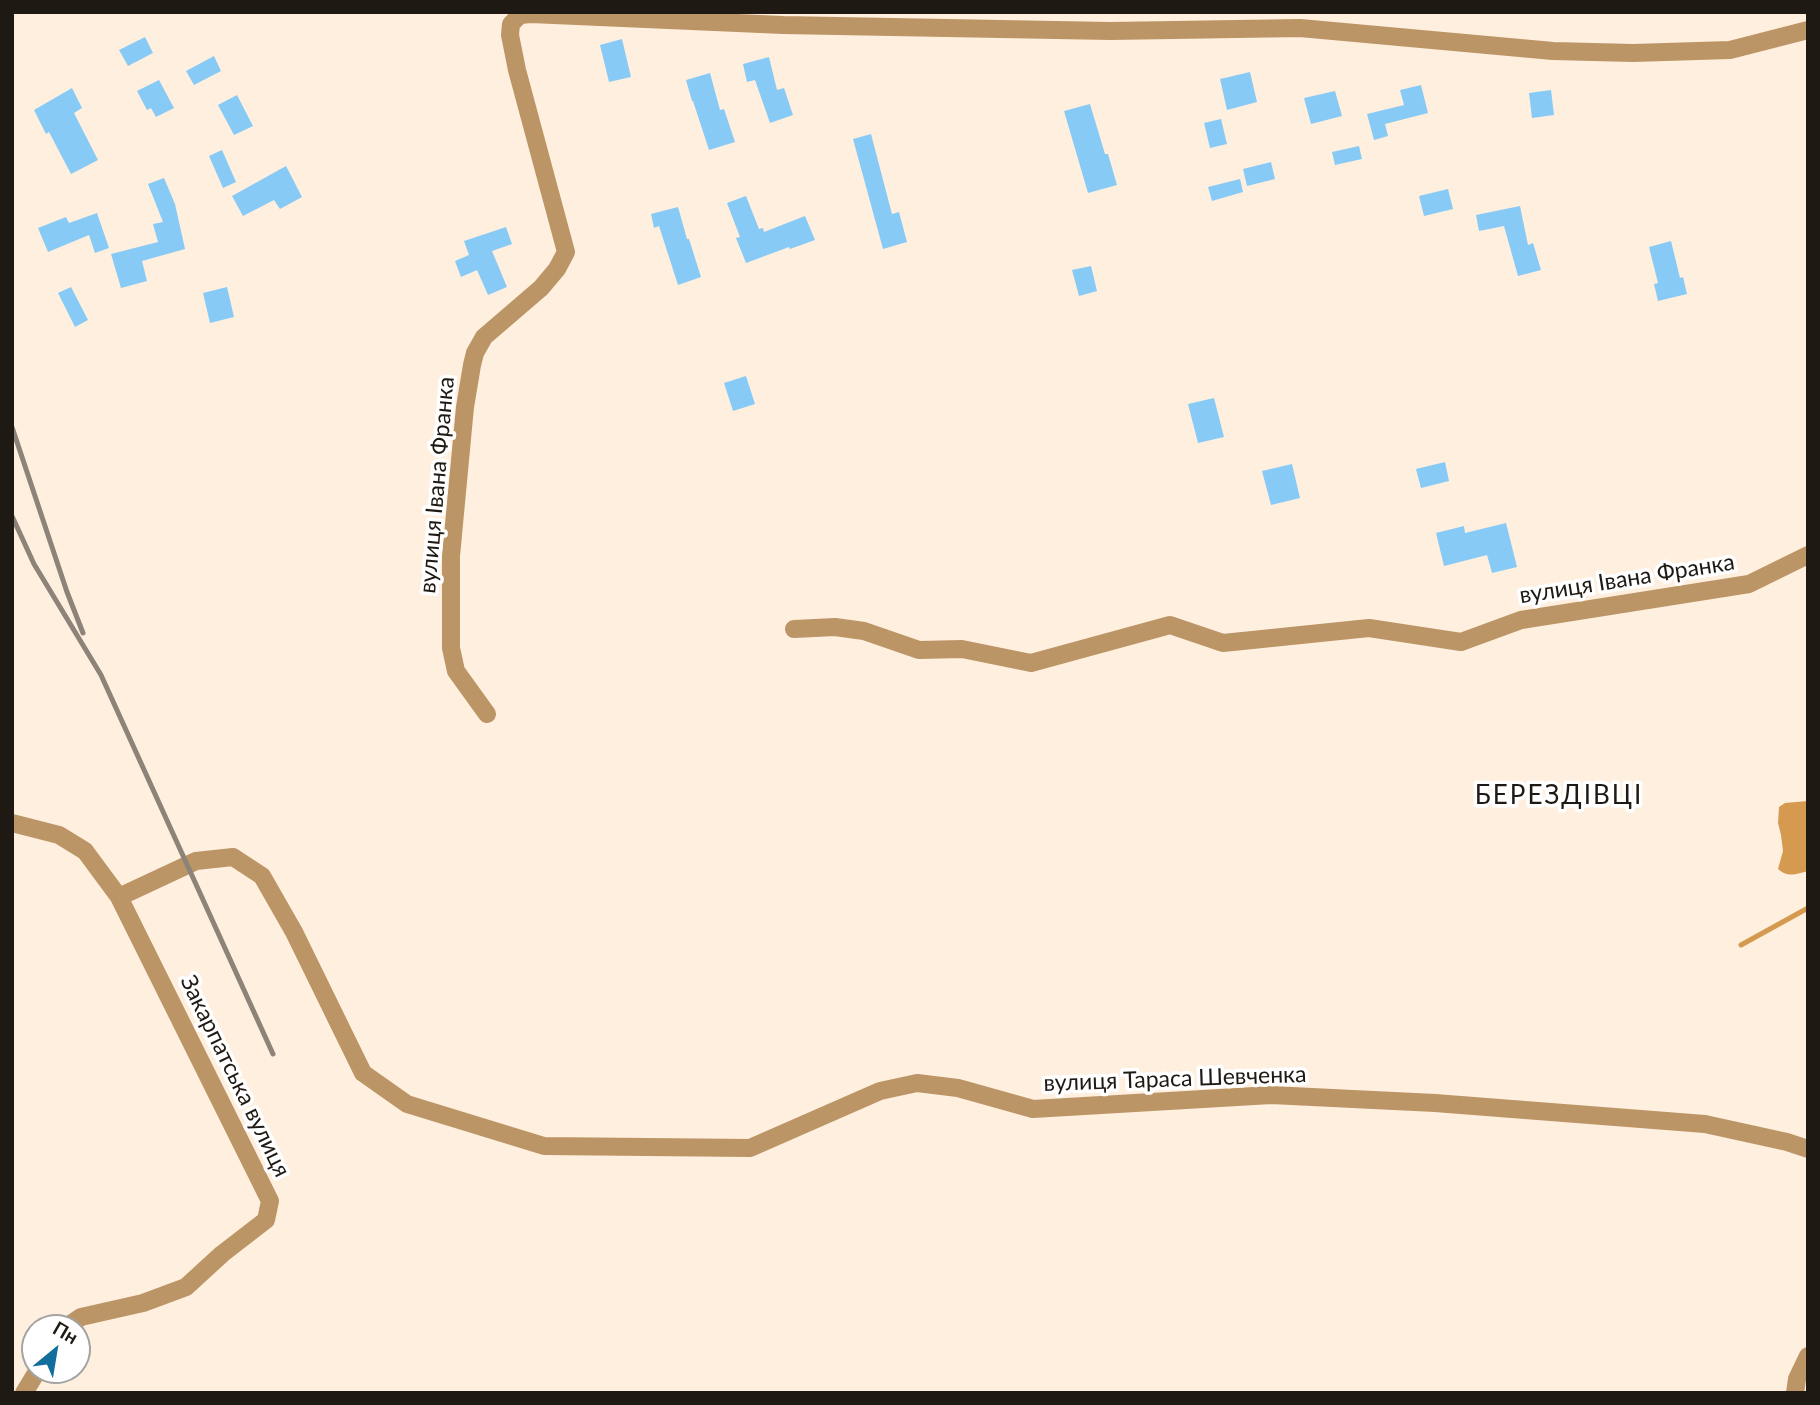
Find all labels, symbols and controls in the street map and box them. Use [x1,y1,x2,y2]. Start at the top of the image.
street label: вулиця Івана Франка [414,375,460,595]
street label: вулиця Івана Франка [1517,548,1737,610]
district label: БЕРЕЗДІВЦІ [1476,780,1642,812]
street label: Закарпатська вулиця [174,971,296,1181]
street label: вулиця Тараса Шевченка [1043,1061,1307,1097]
north arrow [21,1314,91,1384]
text: Пн [49,1316,82,1348]

